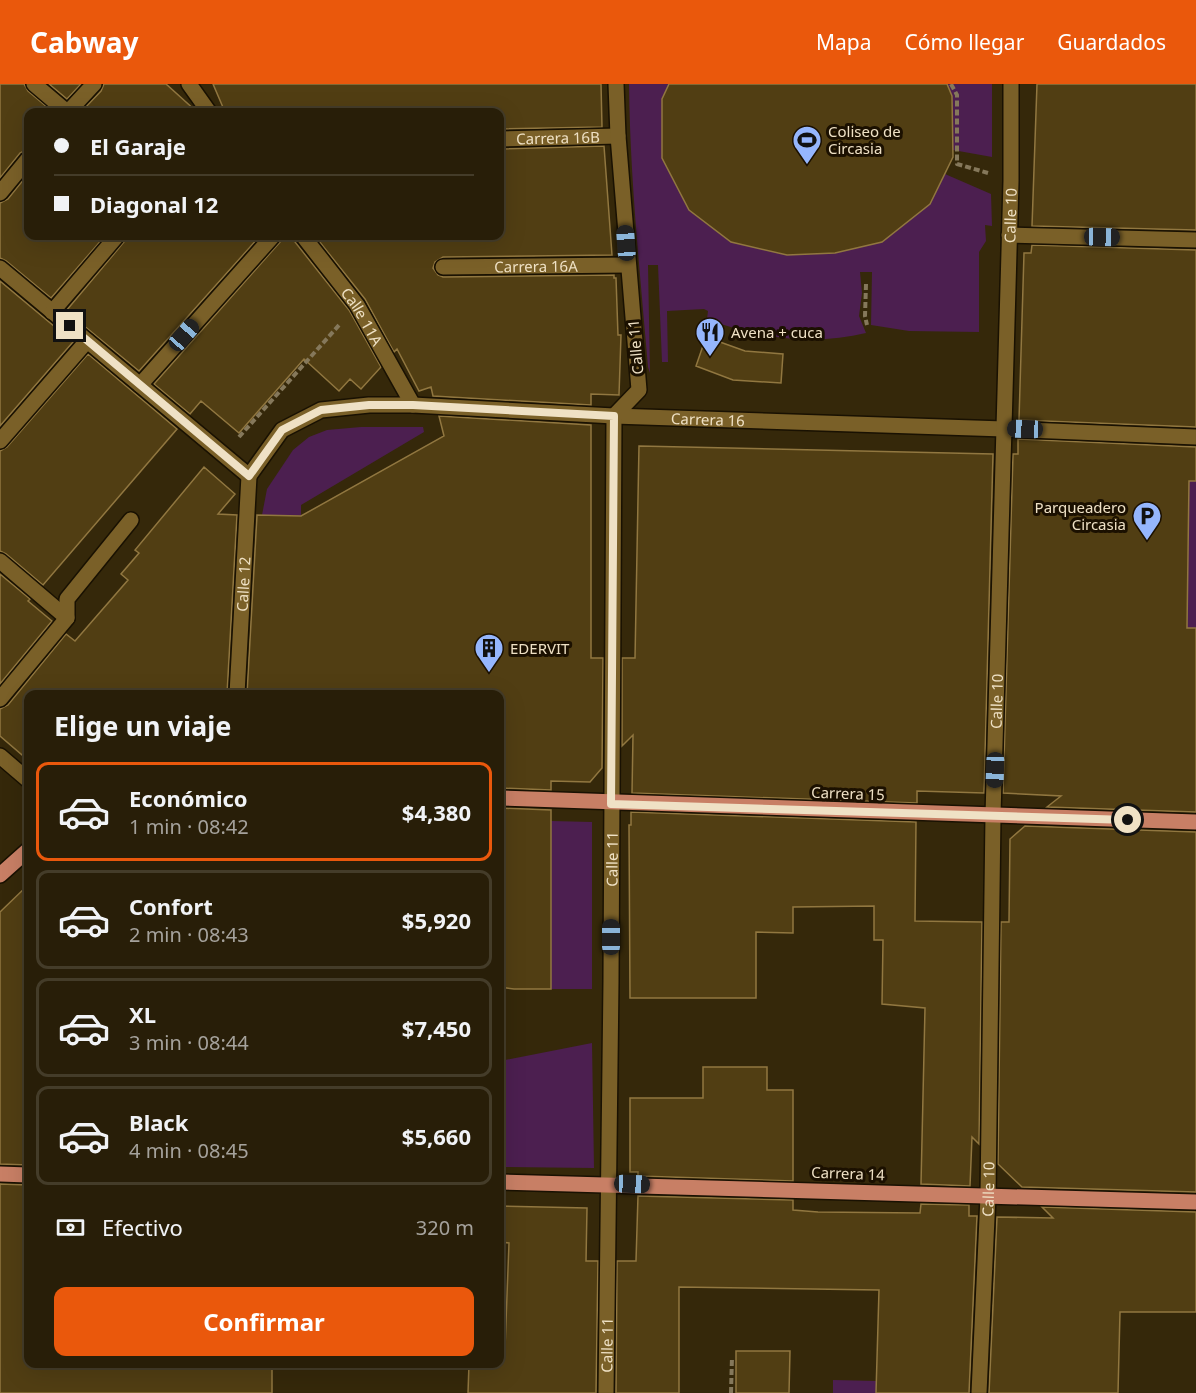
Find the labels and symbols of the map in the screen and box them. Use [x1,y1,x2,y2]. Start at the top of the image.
place label: Coliseo de Circasia [828,121,901,158]
sports icon: Coliseo de Circasia [791,124,823,166]
street label: Carrera 16B [516,126,600,149]
street label: Calle 10 [999,188,1021,243]
car [616,224,636,262]
car [1084,228,1120,246]
street label: Carrera 16A [494,256,578,276]
street label: Calle 11A [337,283,388,349]
route end [56,312,83,339]
car [165,316,203,354]
restaurant icon: Avena + cuca [694,316,726,358]
street label: Calle 11 [623,319,647,375]
place label: Avena + cuca [731,322,823,342]
street label: Carrera 16 [671,408,745,430]
car [1007,419,1043,439]
place label: Parqueadero Circasia [1035,497,1126,534]
parking icon: Parqueadero Circasia [1131,500,1163,542]
street label: Calle 12 [232,556,255,612]
building icon: EDERVIT [473,632,505,674]
place label: EDERVIT [510,638,570,658]
street label: Calle 10 [985,673,1007,729]
car [985,752,1005,788]
street label: Carrera 15 [811,782,885,804]
route start [1114,806,1141,833]
street label: Calle 11 [602,831,622,887]
car [602,919,620,955]
street label: Calle 10 [977,1161,998,1217]
street label: Carrera 14 [811,1162,886,1184]
car [614,1174,650,1194]
street label: Calle 11 [596,1317,617,1373]

